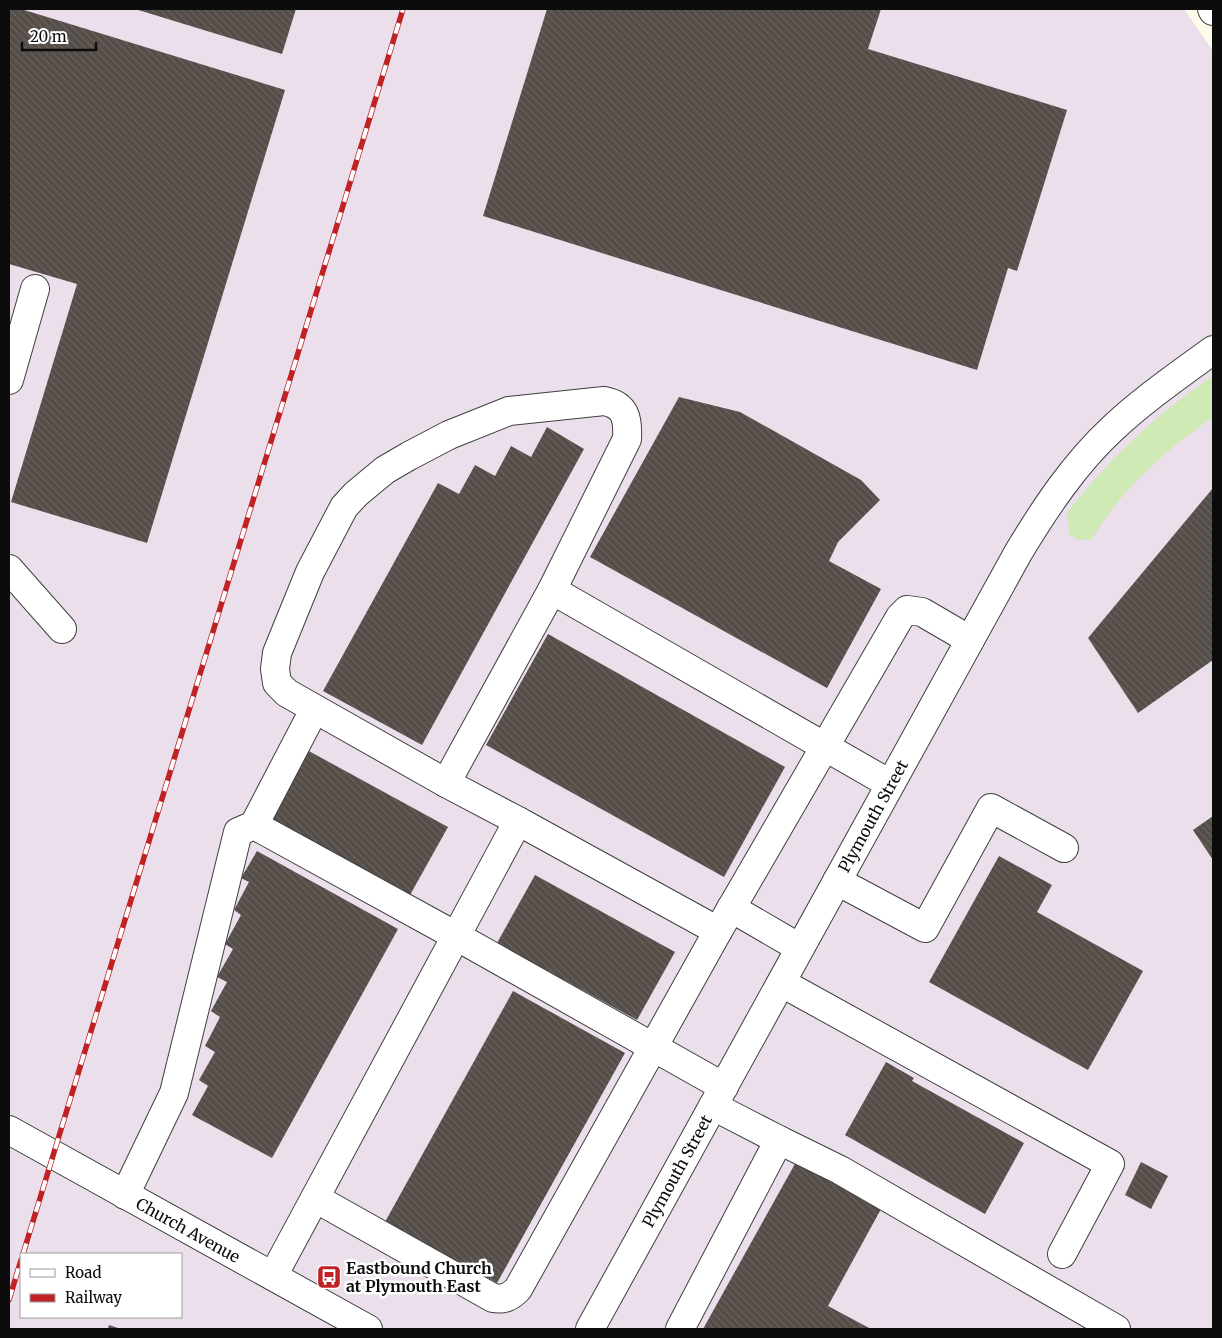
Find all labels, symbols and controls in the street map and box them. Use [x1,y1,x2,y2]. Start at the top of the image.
scale bar [22,20,96,52]
text: 20 m [30,27,67,46]
street label: Plymouth Street [834,756,913,876]
street label: Plymouth Street [638,1111,717,1231]
street label: Church Avenue [133,1193,243,1267]
legend [20,1253,182,1318]
place label: Eastbound Church at Plymouth East [346,1258,492,1296]
text: Road [65,1263,101,1282]
bus stop icon: Eastbound Church at Plymouth East [316,1264,342,1290]
text: Railway [65,1288,122,1307]

